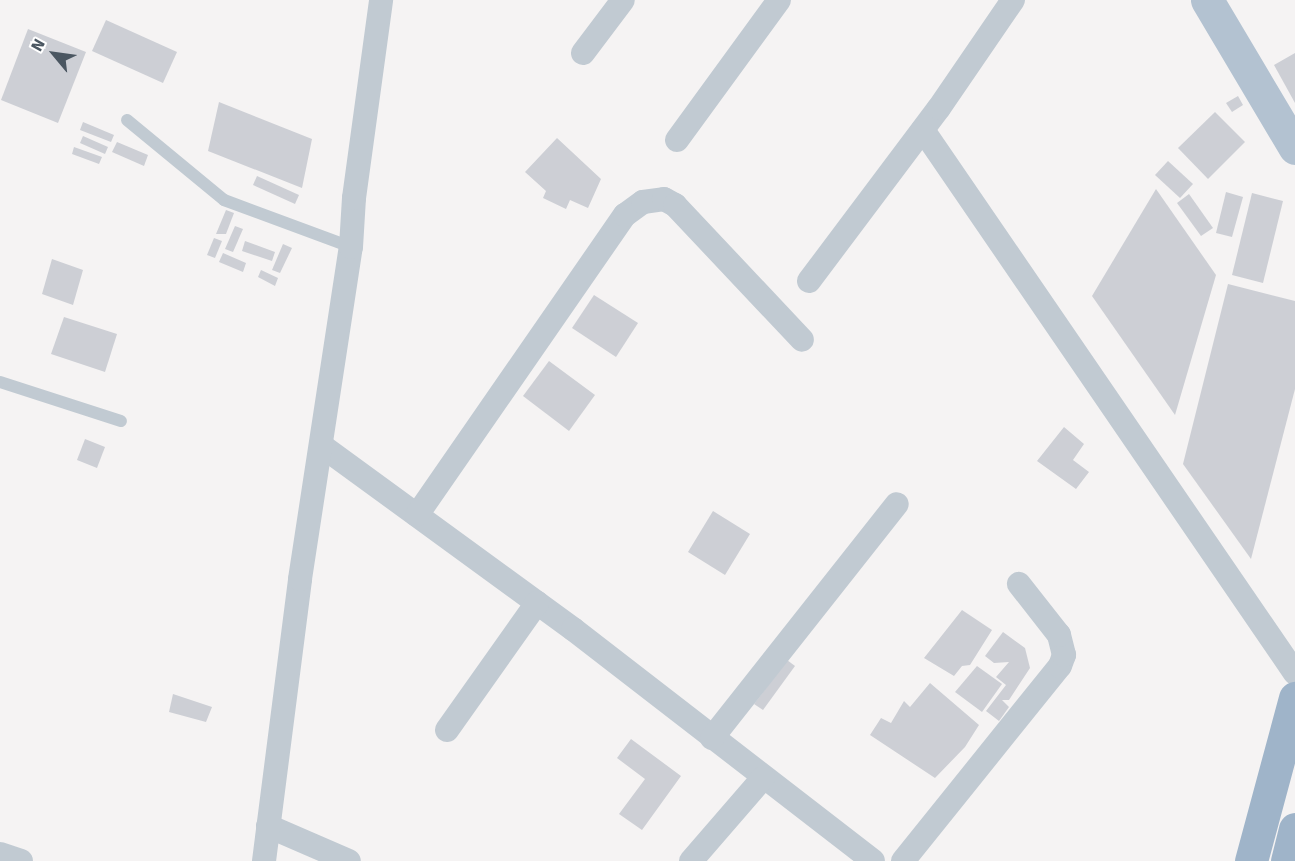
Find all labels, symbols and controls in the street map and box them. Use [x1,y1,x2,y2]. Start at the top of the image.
north arrow [24,24,84,84]
text: N [27,36,50,55]

